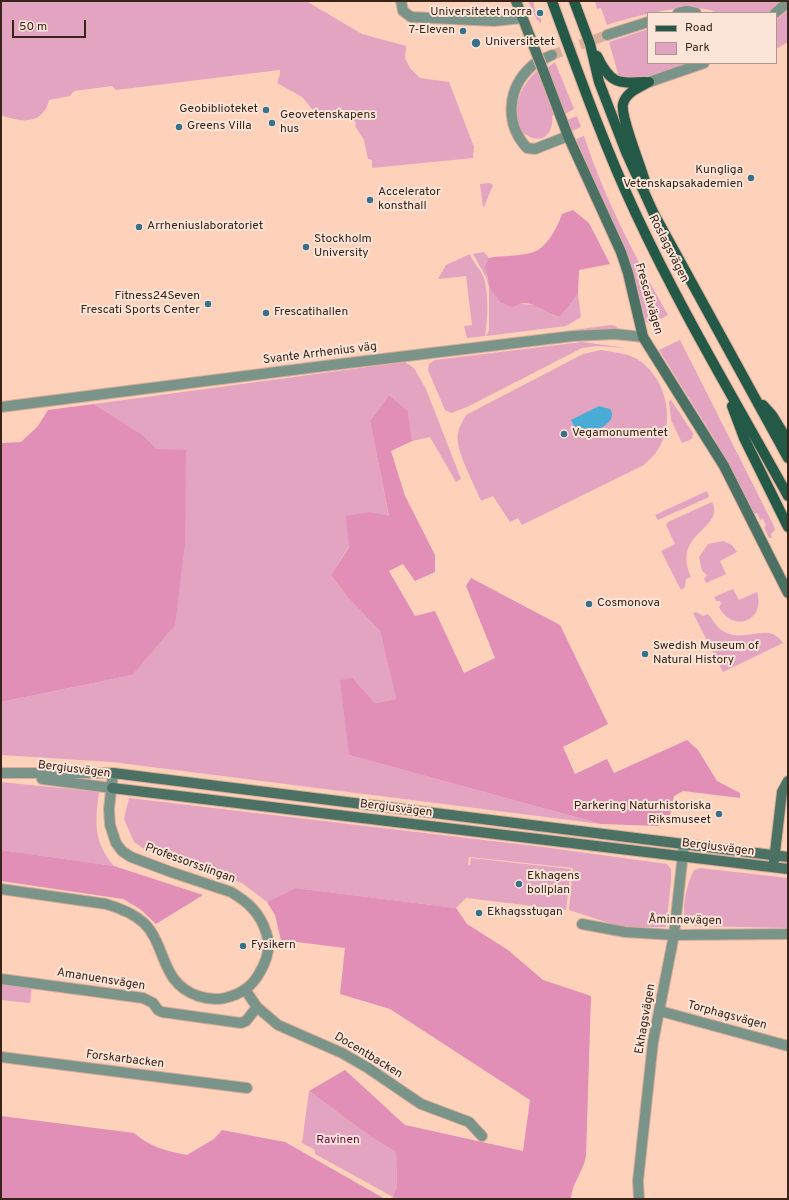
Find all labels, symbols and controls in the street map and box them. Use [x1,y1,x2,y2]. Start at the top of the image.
place label: Universitetet norra [430,6,532,20]
marker: Universitetet norra [535,8,545,18]
scale bar [14,12,88,38]
legend [647,12,777,64]
text: 50 m [19,19,47,35]
text: Road [685,20,713,36]
place label: 7-Eleven [409,24,455,38]
marker: 7-Eleven [458,26,468,36]
place label: Universitetet [485,36,555,50]
marker: Universitetet [470,37,482,49]
text: Park [685,40,710,56]
place label: Geobiblioteket [179,103,258,117]
marker: Geobiblioteket [261,105,271,115]
place label: Geovetenskapens hus [280,109,376,137]
marker: Geovetenskapens hus [267,118,277,128]
place label: Greens Villa [187,120,252,134]
marker: Greens Villa [174,122,184,132]
place label: Kungliga Vetenskapsakademien [623,164,743,192]
marker: Kungliga Vetenskapsakademien [746,173,756,183]
place label: Accelerator konsthall [378,186,441,214]
marker: Accelerator konsthall [365,195,375,205]
street label: Roslagsvägen [645,213,691,285]
place label: Arrheniuslaboratoriet [147,220,263,234]
marker: Arrheniuslaboratoriet [134,222,144,232]
place label: Stockholm University [314,233,372,261]
marker: Stockholm University [301,242,311,252]
street label: Frescativägen [631,262,665,336]
place label: Fitness24Seven Frescati Sports Center [81,290,200,318]
marker: Fitness24Seven Frescati Sports Center [203,299,213,309]
place label: Frescatihallen [274,306,348,320]
marker: Frescatihallen [261,308,271,318]
street label: Svante Arrhenius väg [262,340,378,368]
place label: Vegamonumentet [572,427,668,441]
marker: Vegamonumentet [559,429,569,439]
place label: Cosmonova [597,597,660,611]
marker: Cosmonova [584,599,594,609]
place label: Swedish Museum of Natural History [653,640,759,668]
marker: Swedish Museum of Natural History [640,649,650,659]
street label: Bergiusvägen [37,758,111,782]
street label: Bergiusvägen [359,797,433,821]
place label: Parkering Naturhistoriska Riksmuseet [574,800,711,828]
marker: Parkering Naturhistoriska Riksmuseet [714,809,724,819]
street label: Bergiusvägen [681,836,755,860]
street label: Professorsslingan [143,841,237,887]
place label: Ekhagens bollplan [527,870,580,898]
marker: Ekhagens bollplan [514,879,524,889]
place label: Ekhagsstugan [487,906,563,920]
marker: Ekhagsstugan [474,908,484,918]
street label: Åminnevägen [648,913,722,929]
place label: Fysikern [251,939,296,953]
marker: Fysikern [238,941,248,951]
street label: Amanuensvägen [56,966,146,994]
street label: Ekhagsvägen [633,983,659,1055]
street label: Torphagsvägen [686,998,768,1034]
street label: Docentbacken [331,1030,405,1082]
street label: Forskarbacken [85,1048,165,1072]
park label: Ravinen [316,1134,360,1148]

